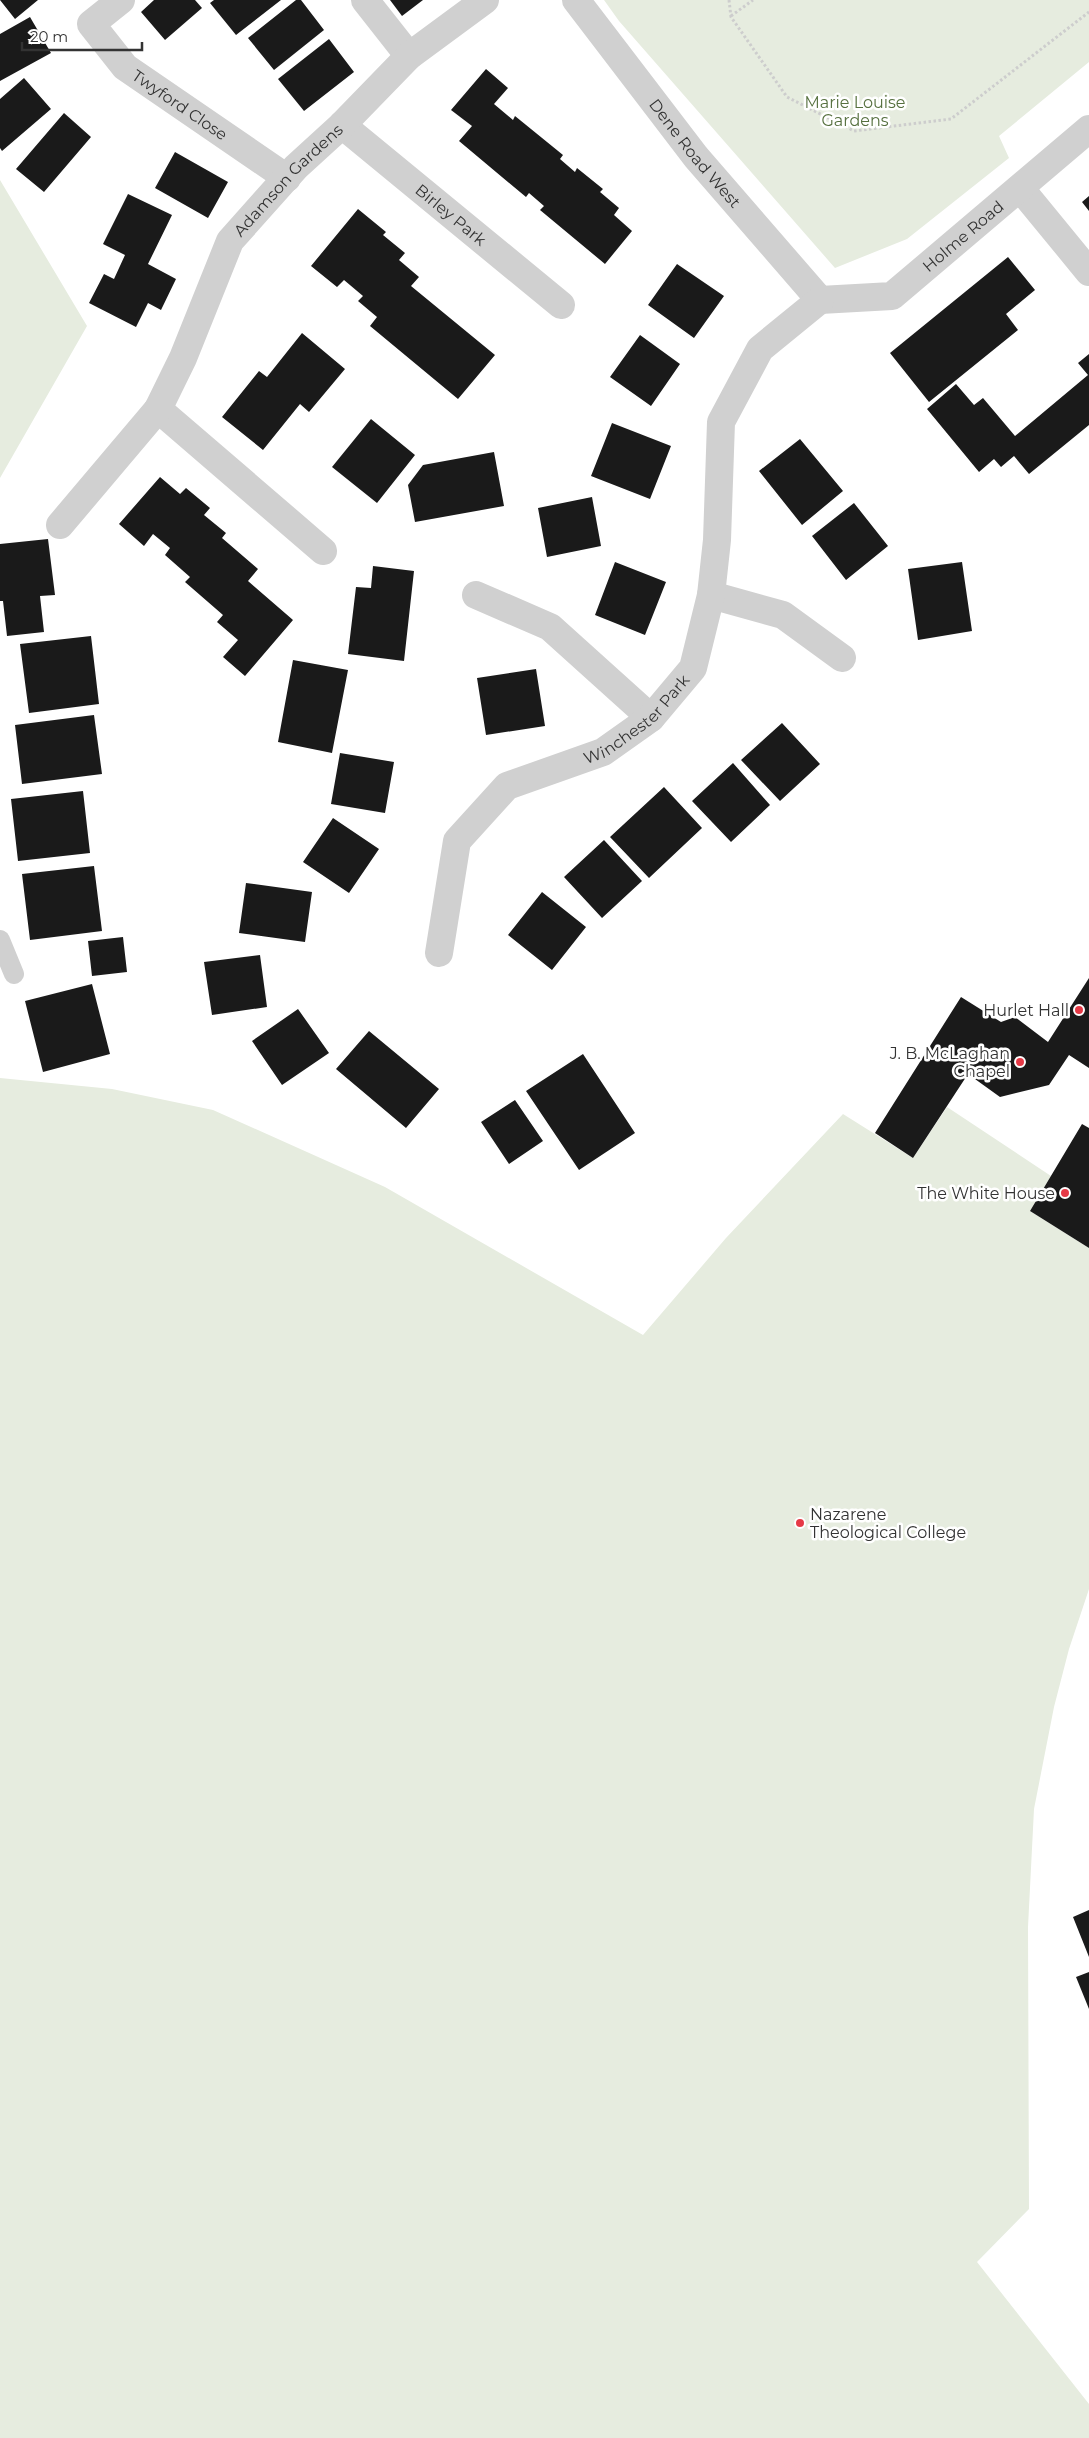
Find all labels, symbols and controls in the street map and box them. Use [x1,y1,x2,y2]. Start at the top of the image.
scale bar [22,20,142,52]
text: 20 m [30,27,68,46]
street label: Twyford Close [129,66,231,144]
park label: Marie Louise Gardens [804,93,906,130]
street label: Dene Road West [645,95,745,212]
street label: Adamson Gardens [230,120,347,240]
street label: Birley Park [411,180,490,250]
street label: Holme Road [919,197,1008,276]
street label: Winchester Park [581,671,694,768]
place label: Hurlet Hall [983,1001,1069,1020]
marker: Hurlet Hall [1073,1004,1085,1016]
place label: J. B. McLaghan Chapel [889,1044,1010,1081]
marker: J. B. McLaghan Chapel [1014,1056,1026,1068]
place label: The White House [917,1184,1055,1203]
marker: The White House [1059,1187,1071,1199]
place label: Nazarene Theological College [810,1505,966,1542]
marker: Nazarene Theological College [794,1517,806,1529]

